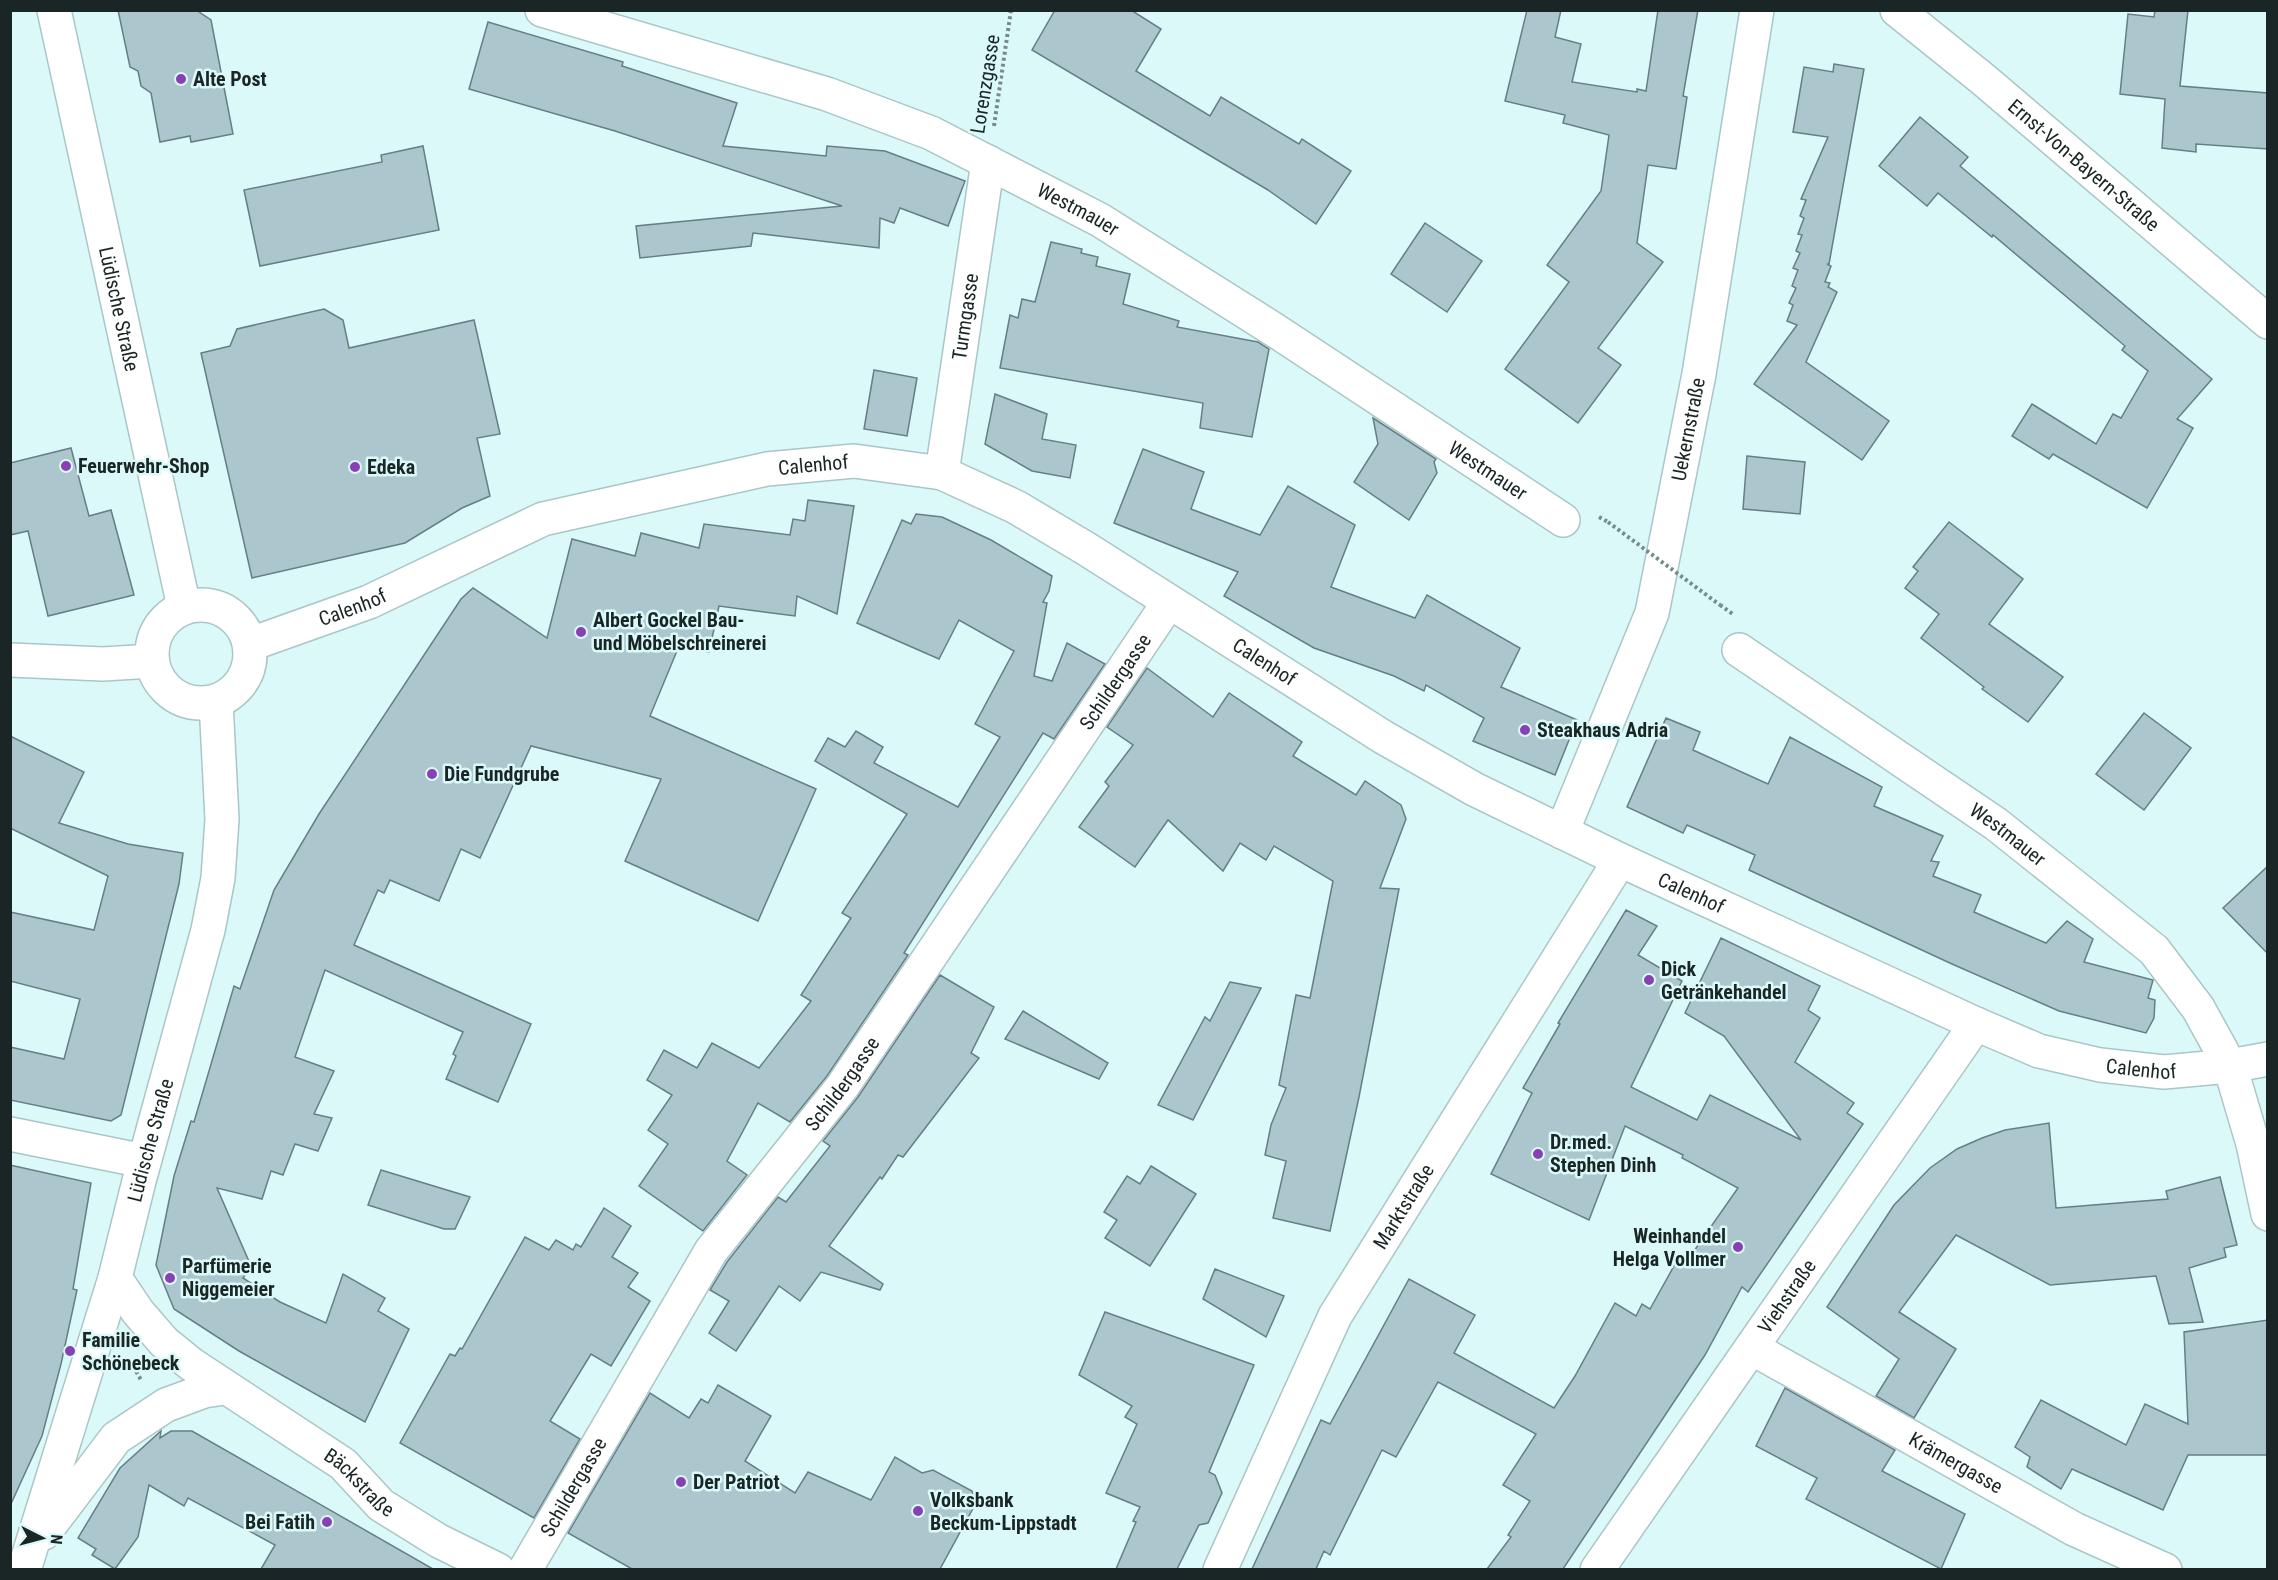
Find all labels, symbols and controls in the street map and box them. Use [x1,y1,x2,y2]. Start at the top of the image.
street label: Lorenzgasse [965,33,1005,135]
place label: Alte Post [193,67,267,91]
marker: Alte Post [174,72,188,86]
street label: Ernst-Von-Bayern-Straße [2003,94,2165,236]
street label: Westmauer [1033,178,1124,241]
street label: Lüdische Straße [94,245,144,373]
street label: Turmgasse [947,272,983,362]
street label: Uekernstraße [1666,376,1710,483]
street label: Westmauer [1444,436,1532,505]
street label: Calenhof [777,450,850,480]
place label: Feuerwehr-Shop [78,454,210,478]
place label: Edeka [367,455,415,479]
marker: Feuerwehr-Shop [59,459,73,473]
marker: Edeka [348,460,362,474]
street label: Calenhof [315,583,391,631]
place label: Albert Gockel Bau- und Möbelschreinerei [593,608,766,655]
marker: Albert Gockel Bau- und Möbelschreinerei [574,625,588,639]
street label: Schildergasse [1074,629,1156,734]
street label: Calenhof [1228,633,1301,691]
place label: Steakhaus Adria [1537,718,1668,742]
marker: Steakhaus Adria [1518,723,1532,737]
place label: Die Fundgrube [444,762,559,786]
marker: Die Fundgrube [425,767,439,781]
street label: Westmauer [1965,798,2051,871]
street label: Calenhof [1654,867,1729,919]
place label: Dick Getränkehandel [1661,957,1787,1004]
marker: Dick Getränkehandel [1642,973,1656,987]
street label: Schildergasse [800,1032,885,1136]
street label: Calenhof [2105,1054,2178,1084]
street label: Lüdische Straße [122,1076,179,1204]
place label: Dr.med. Stephen Dinh [1550,1130,1656,1177]
marker: Dr.med. Stephen Dinh [1531,1147,1545,1161]
street label: Marktstraße [1368,1159,1439,1253]
place label: Weinhandel Helga Vollmer [1613,1224,1726,1271]
marker: Weinhandel Helga Vollmer [1731,1240,1745,1254]
place label: Parfümerie Niggemeier [182,1254,275,1301]
street label: Viehstraße [1753,1255,1821,1338]
marker: Parfümerie Niggemeier [163,1271,177,1285]
place label: Familie Schönebeck [82,1328,180,1375]
marker: Familie Schönebeck [63,1344,77,1358]
street label: Krämergasse [1905,1427,2007,1499]
street label: Schildergasse [535,1433,612,1541]
street label: Bäckstraße [320,1443,398,1522]
place label: Der Patriot [693,1470,780,1494]
marker: Der Patriot [674,1475,688,1489]
place label: Volksbank Beckum-Lippstadt [930,1488,1077,1535]
marker: Volksbank Beckum-Lippstadt [911,1504,925,1518]
north arrow [12,1508,72,1568]
place label: Bei Fatih [245,1510,315,1534]
marker: Bei Fatih [320,1515,334,1529]
text: N [46,1534,66,1545]

